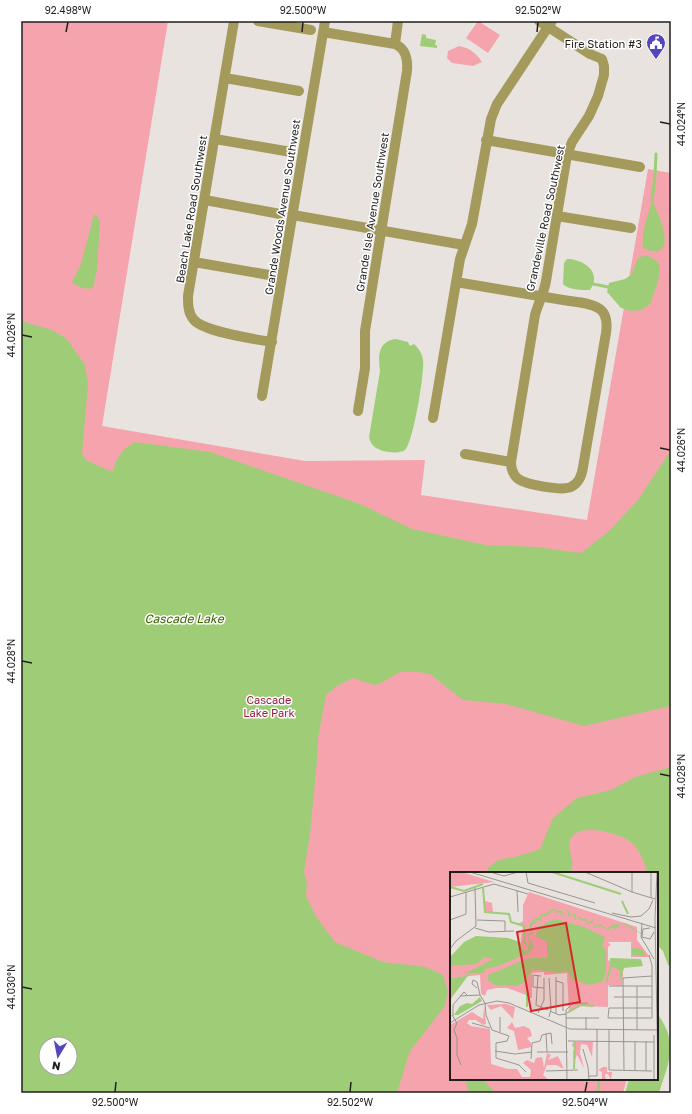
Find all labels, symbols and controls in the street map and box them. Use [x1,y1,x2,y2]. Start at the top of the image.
text: 92.498°W [45,4,92,16]
text: 92.500°W [280,4,327,16]
text: 92.502°W [515,4,561,16]
public building icon: Fire Station #3 [645,32,667,60]
place label: Fire Station #3 [564,37,642,50]
text: 44.024°N [675,102,687,146]
street label: Grande Woods Avenue Southwest [262,118,302,296]
street label: Grande Isle Avenue Southwest [353,131,391,293]
street label: Beach Lake Road Southwest [173,134,209,284]
street label: Grandeville Road Southwest [523,144,567,292]
text: 44.026°N [5,313,17,357]
text: 44.026°N [675,428,687,472]
water label: Cascade Lake [144,611,225,626]
text: 44.028°N [5,639,17,683]
park label: Cascade Lake Park [243,693,295,719]
text: 44.028°N [675,754,687,798]
inset map [450,872,658,1080]
text: 44.030°N [5,965,17,1009]
north arrow [38,1036,78,1076]
text: N [51,1059,61,1073]
text: 92.500°W [92,1096,139,1108]
text: 92.502°W [327,1096,373,1108]
text: 92.504°W [562,1096,608,1108]

